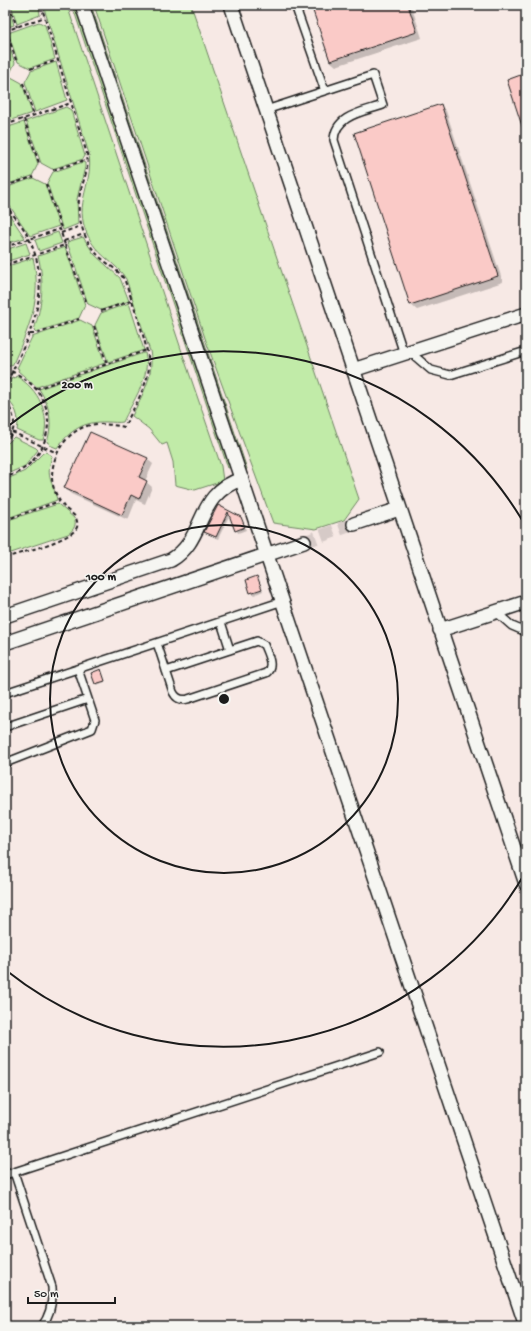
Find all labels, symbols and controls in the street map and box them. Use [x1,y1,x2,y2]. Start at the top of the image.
text: 200 m [62,379,93,393]
text: 100 m [85,571,116,585]
centre of rings [217,692,231,706]
scale bar [28,1279,115,1305]
text: 50 m [34,1288,59,1302]

